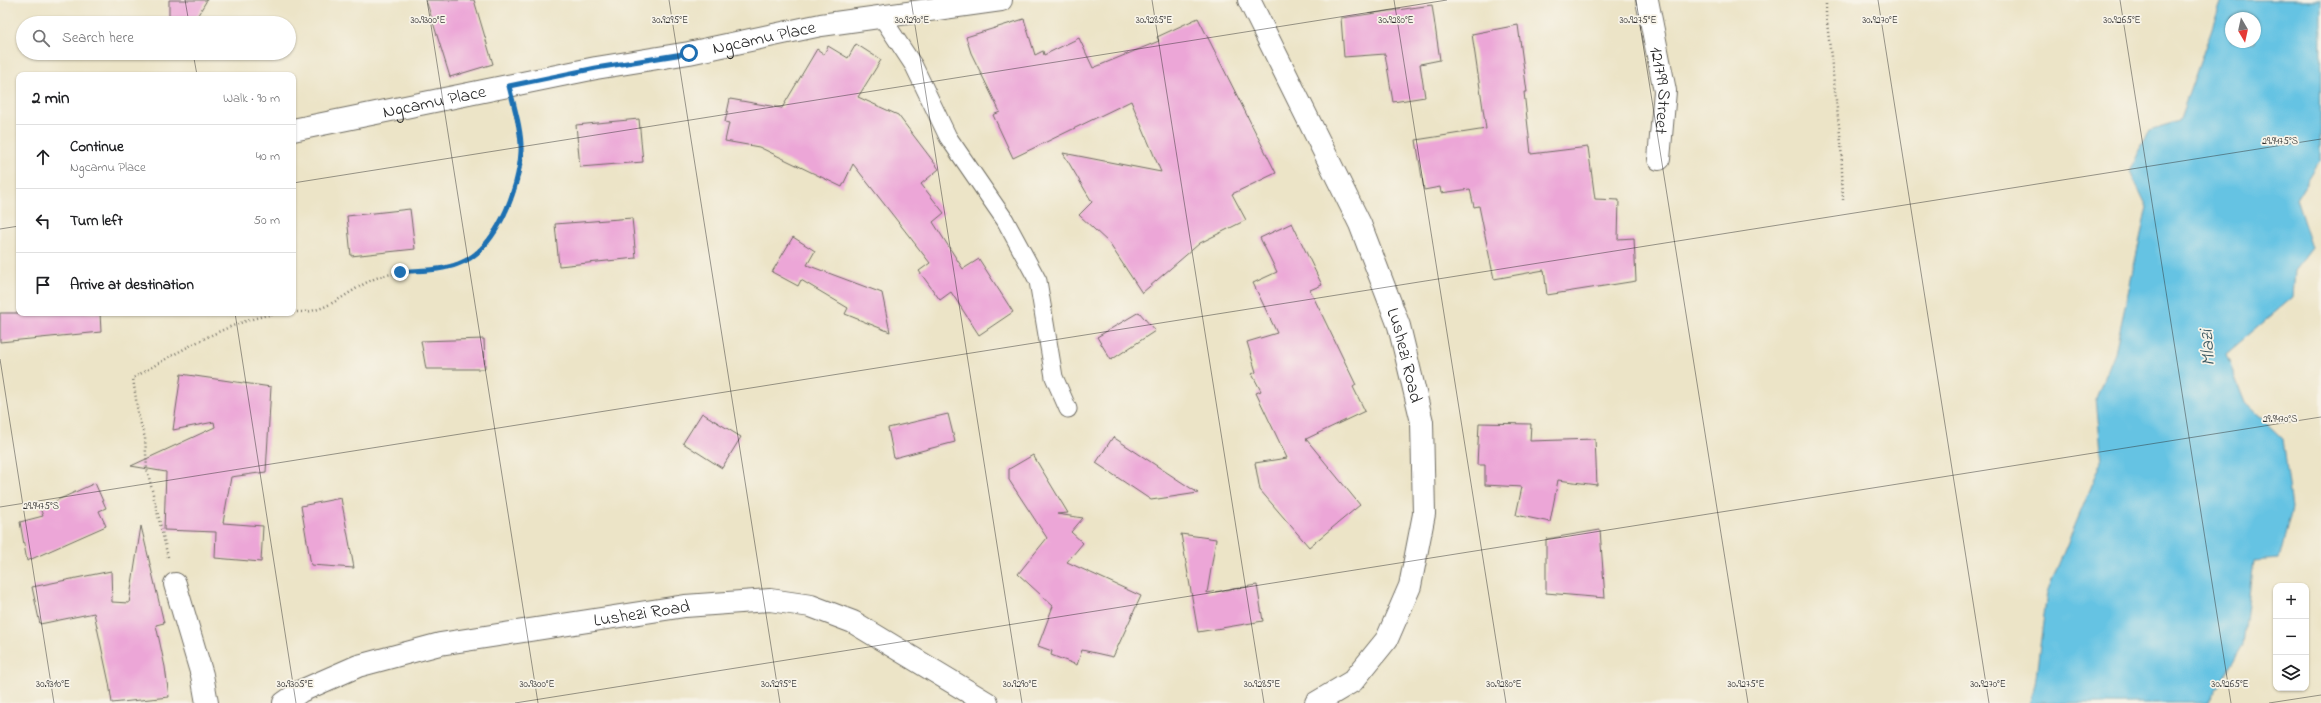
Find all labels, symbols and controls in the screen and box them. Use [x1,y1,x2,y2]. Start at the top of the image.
north arrow [2225,12,2261,48]
text: 30.9300°E [410,13,446,28]
text: 30.9295°E [652,13,688,28]
text: 30.9290°E [895,13,929,28]
text: 30.9285°E [1136,13,1172,28]
text: 30.9280°E [1378,13,1414,28]
text: 30.9275°E [1619,13,1657,28]
text: 30.9270°E [1862,13,1898,28]
text: 30.9265°E [2103,13,2141,28]
street label: Ngcamu Place [710,15,819,63]
search box [16,16,296,60]
icon: search [30,27,52,49]
text: Search here [62,27,134,49]
route start [680,44,698,62]
street label: 121799 Street [1642,45,1676,135]
street label: Ngcamu Place [380,80,489,126]
text: 2 min [32,86,69,111]
text: Walk · 90 m [223,89,280,108]
text: 29.9475°S [2262,134,2299,149]
text: Continue [70,136,124,158]
icon: ahead [32,146,54,168]
text: 40 m [256,147,280,166]
text: Ngcamu Place [70,158,146,177]
icon: left [32,210,54,232]
text: Turn left [70,210,123,232]
text: 50 m [254,211,280,230]
route end [391,263,409,281]
icon: arrive [32,274,54,296]
text: Arrive at destination [70,274,194,296]
street label: Lushezi Road [1378,304,1428,406]
water label: Mlazi [2194,327,2223,367]
text: 29.9470°S [2263,412,2298,427]
text: 29.9475°S [23,499,60,514]
map controls [2273,583,2309,691]
button: + [2273,583,2309,619]
street label: Lushezi Road [592,594,692,635]
button: − [2273,619,2309,655]
button: layers [2273,655,2309,691]
text: 30.9310°E [36,677,70,692]
text: 30.9305°E [277,677,313,692]
text: 30.9300°E [519,677,555,692]
text: 30.9295°E [761,677,797,692]
text: 30.9290°E [1003,677,1037,692]
text: 30.9285°E [1244,677,1280,692]
text: 30.9280°E [1486,677,1522,692]
text: 30.9275°E [1727,677,1765,692]
text: 30.9270°E [1970,677,2006,692]
text: 30.9265°E [2211,677,2249,692]

